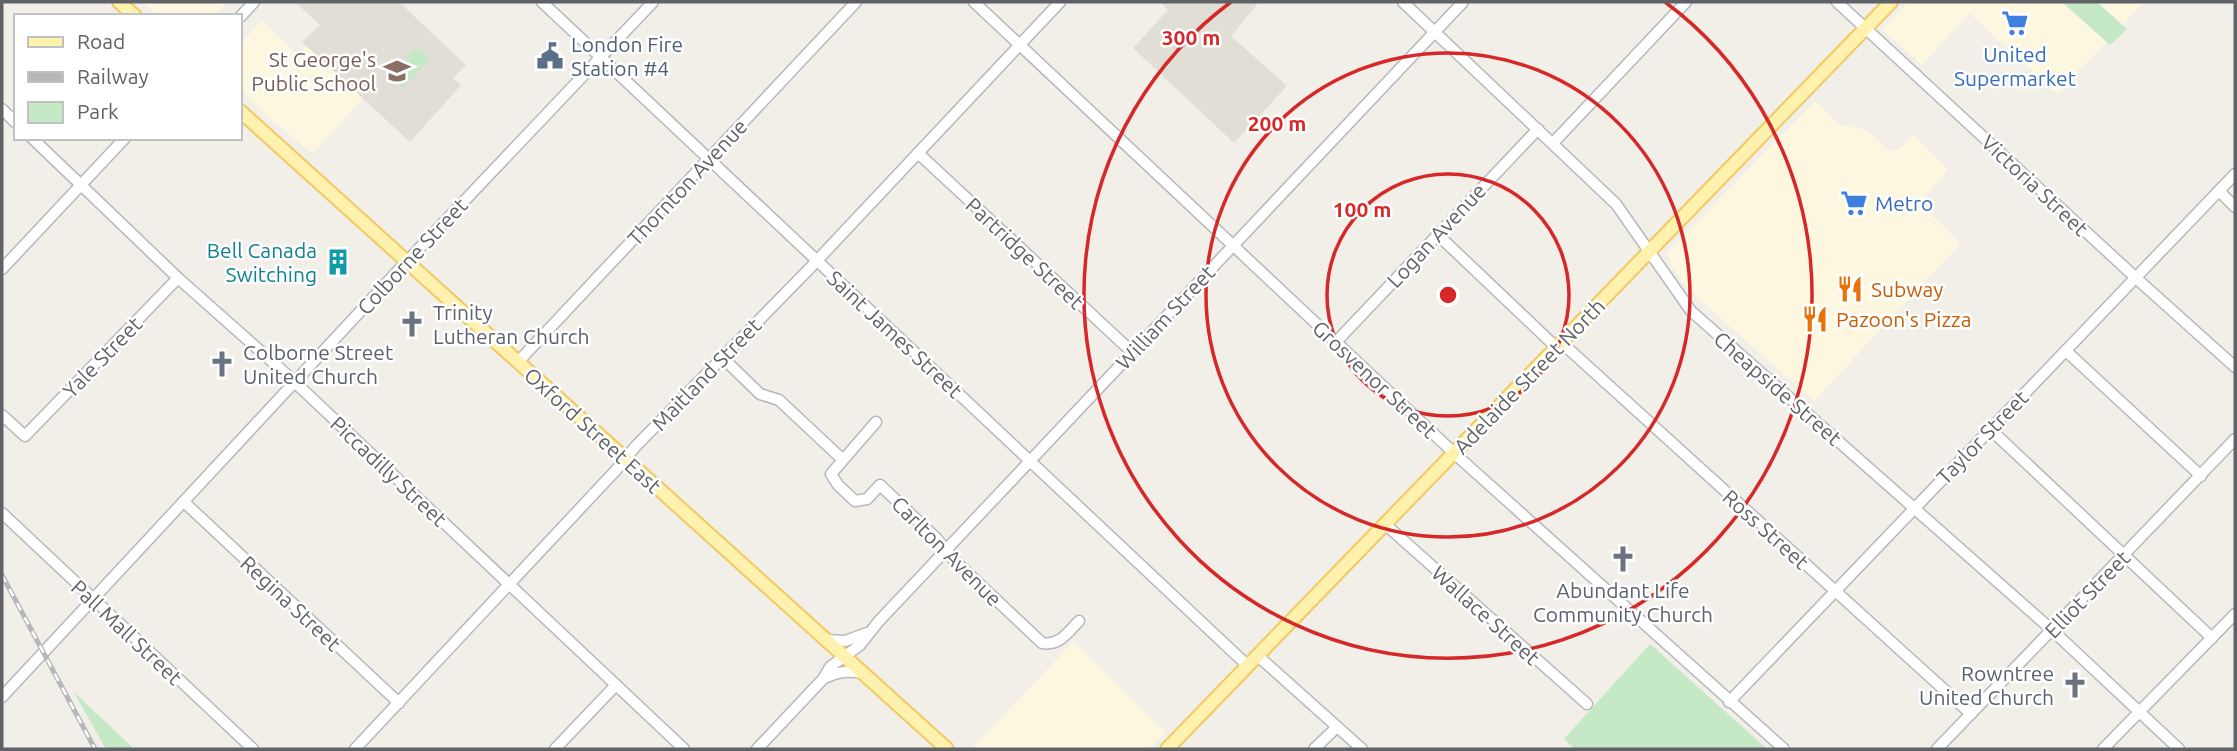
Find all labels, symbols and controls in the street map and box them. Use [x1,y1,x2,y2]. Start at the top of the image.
supermarket icon: United Supermarket [2000,8,2030,38]
legend [14,14,242,140]
text: 300 m [1162,25,1220,49]
text: Road [77,29,125,53]
place label: London Fire Station #4 [571,32,683,80]
public building icon: London Fire Station #4 [535,41,565,71]
place label: United Supermarket [1954,42,2076,90]
place label: St George's Public School [251,47,376,95]
school or university icon: St George's Public School [382,56,412,86]
text: Railway [77,64,149,88]
text: Park [77,99,119,123]
text: 200 m [1248,111,1306,135]
street label: Thornton Avenue [622,114,752,250]
street label: Victoria Street [1977,130,2093,240]
street label: Logan Avenue [1382,178,1490,292]
supermarket icon: Metro [1839,188,1869,218]
place label: Metro [1875,191,1933,215]
street label: Partridge Street [961,192,1089,314]
street label: Colborne Street [352,193,472,319]
text: 100 m [1333,197,1391,221]
place label: Bell Canada Switching [207,238,317,286]
building icon: Bell Canada Switching [323,247,353,277]
street label: William Street [1111,260,1219,374]
street label: Saint James Street [823,265,967,403]
restaurant icon: Subway [1835,274,1865,304]
place label: Subway [1871,277,1943,301]
centre of rings [1436,283,1460,307]
street label: Adelaide Street North [1449,293,1609,459]
place label: Trinity Lutheran Church [433,300,590,348]
restaurant icon: Pazoon's Pizza [1800,304,1830,334]
place label: Pazoon's Pizza [1836,307,1971,331]
church icon: Trinity Lutheran Church [397,309,427,339]
street label: Yale Street [58,312,146,402]
street label: Maitland Street [646,313,766,435]
street label: Grosvenor Street [1308,315,1442,443]
street label: Cheapside Street [1709,326,1847,450]
place label: Colborne Street United Church [243,340,393,388]
church icon: Colborne Street United Church [207,349,237,379]
street label: Oxford Street East [520,362,666,498]
street label: Taylor Street [1931,385,2033,489]
street label: Piccadilly Street [326,411,452,531]
street label: Ross Street [1718,484,1814,574]
street label: Carlton Avenue [887,491,1007,611]
church icon: Abundant Life Community Church [1608,544,1638,574]
street label: Elliot Street [2040,545,2134,643]
street label: Regina Street [236,551,346,655]
street label: Wallace Street [1427,560,1545,670]
street label: Pall Mall Street [67,575,187,689]
place label: Abundant Life Community Church [1533,578,1713,626]
place label: Rowntree United Church [1919,661,2054,709]
church icon: Rowntree United Church [2060,670,2090,700]

